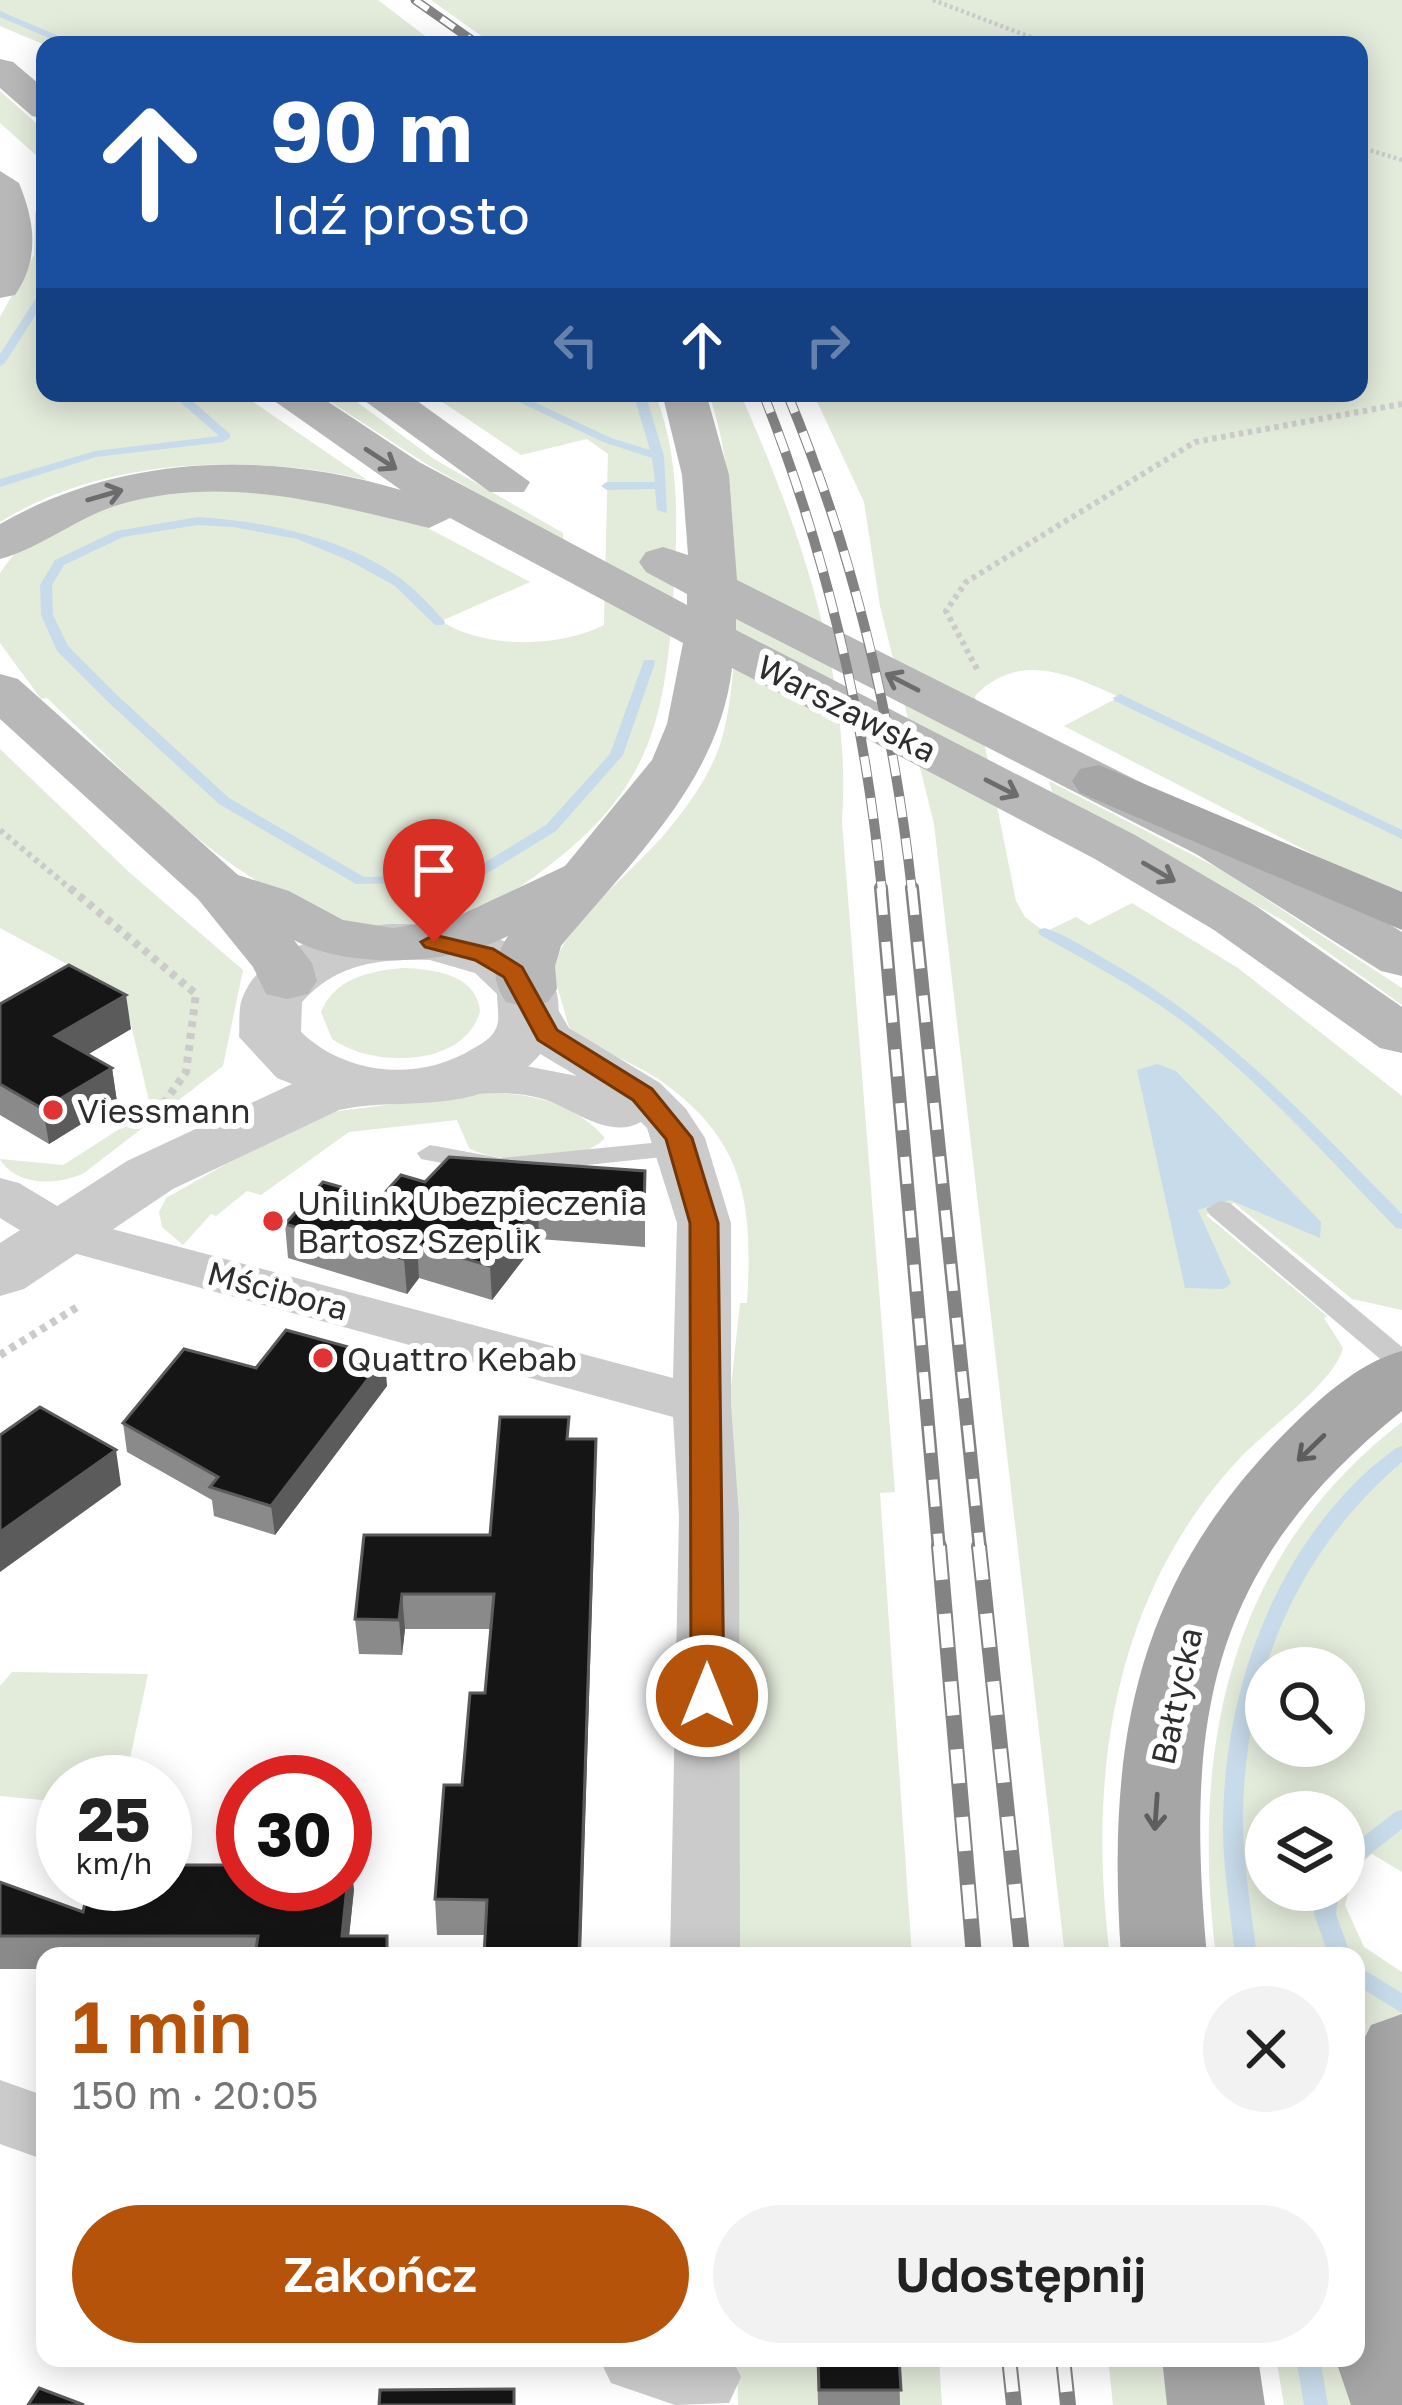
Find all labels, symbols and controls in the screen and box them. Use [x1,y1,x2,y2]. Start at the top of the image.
text: 90 m [270,80,472,180]
icon: ahead [72,84,228,240]
text: Idź prosto [270,181,530,246]
icon: left [543,312,609,378]
icon: ahead [669,312,735,378]
icon: right [795,312,861,378]
one-way arrow [364,446,398,471]
one-way arrow [85,483,123,505]
street label: Warszawska [751,646,943,770]
one-way arrow [884,670,920,693]
one-way arrow [984,777,1020,800]
pin [383,819,485,942]
icon: arrive [401,837,467,903]
one-way arrow [1140,861,1175,885]
place label: Viessmann [77,1091,251,1130]
marker: Viessmann [40,1097,66,1123]
place label: Unilink Ubezpieczenia Bartosz Szeplik [297,1183,647,1260]
marker: Unilink Ubezpieczenia Bartosz Szeplik [260,1208,286,1234]
street label: Mścibora [203,1253,353,1327]
place label: Quattro Kebab [347,1339,577,1378]
marker: Quattro Kebab [310,1345,336,1371]
one-way arrow [1297,1433,1326,1461]
street label: Bałtycka [1142,1624,1210,1768]
position arrow [644,1633,770,1759]
map controls [1245,1647,1365,1911]
button: search [1245,1647,1365,1767]
speed limit sign: 30 [216,1755,372,1911]
text: 25 [77,1782,151,1854]
button: layers [1245,1791,1365,1911]
one-way arrow [1144,1792,1167,1831]
text: km/h [76,1845,152,1881]
text: 1 min [72,1982,252,2069]
button: close [1203,1986,1329,2112]
text: 150 m · 20:05 [72,2071,318,2118]
button: Zakończ [72,2205,689,2343]
button: Udostępnij [713,2205,1329,2343]

